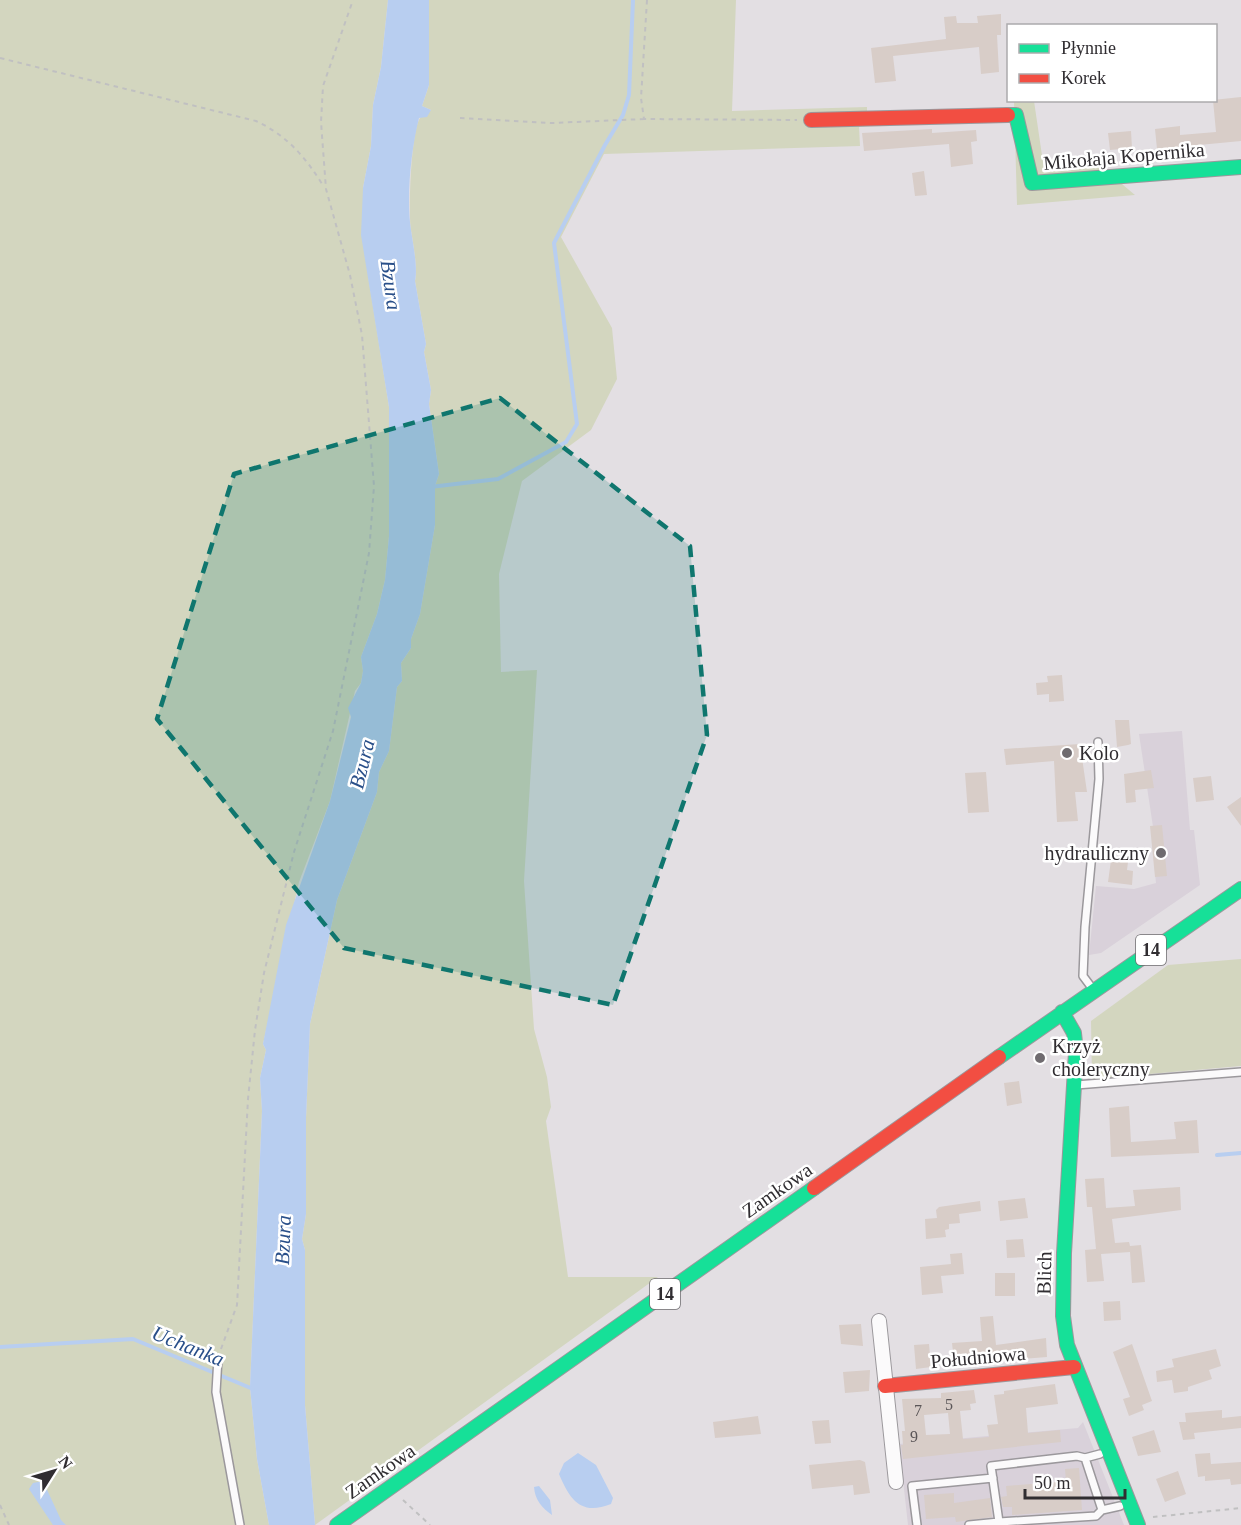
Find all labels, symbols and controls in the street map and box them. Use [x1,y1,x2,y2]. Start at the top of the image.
legend [1007,24,1217,102]
text: Płynnie [1061,38,1116,58]
text: Korek [1061,68,1106,88]
street label: Mikołaja Kopernika [1043,138,1206,175]
water label: Bzura [376,258,406,312]
water label: Bzura [344,737,380,791]
place label: Kolo [1079,742,1119,764]
marker: Kolo [1060,746,1074,760]
place label: hydrauliczny [1045,842,1149,865]
marker: hydrauliczny [1154,846,1168,860]
road number: 14 [1136,935,1166,965]
place label: Krzyż choleryczny [1052,1035,1150,1081]
marker: Krzyż choleryczny [1033,1051,1047,1065]
street label: Zamkowa [738,1158,816,1222]
water label: Bzura [270,1215,296,1265]
street label: Blich [1033,1251,1055,1295]
road number: 14 [650,1279,680,1309]
water label: Uchanka [148,1321,228,1371]
street label: Południowa [929,1342,1027,1372]
house number: 5 [945,1396,953,1413]
house number: 7 [914,1402,922,1419]
house number: 9 [910,1428,918,1445]
street label: Zamkowa [341,1439,419,1503]
north arrow [24,1441,84,1501]
text: N [55,1453,76,1472]
scale bar [1025,1462,1126,1500]
text: 50 m [1034,1473,1071,1493]

